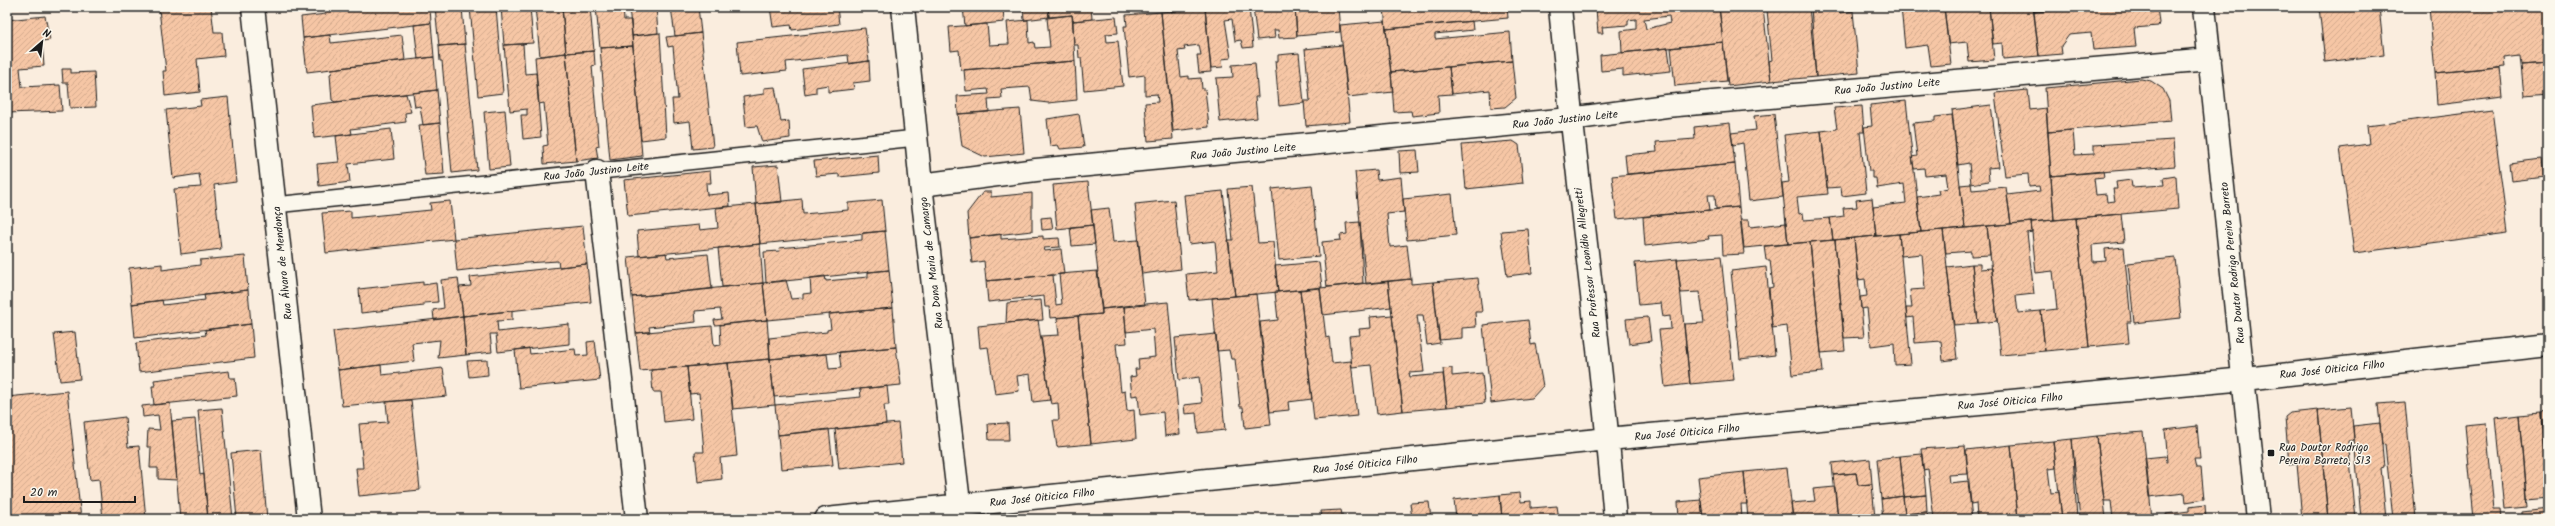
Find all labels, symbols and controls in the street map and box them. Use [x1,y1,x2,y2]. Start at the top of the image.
north arrow [22,22,62,62]
text: N [39,24,54,44]
street label: Rua João Justino Leite [1833,73,1941,101]
street label: Rua João Justino Leite [1511,105,1619,134]
street label: Rua João Justino Leite [1189,138,1297,166]
street label: Rua João Justino Leite [542,157,650,186]
street label: Rua Doutor Rodrigo Pereira Barreto [2216,181,2250,345]
street label: Rua Professor Leonídio Allegretti [1570,186,1606,339]
street label: Rua Dona Maria de Camargo [915,196,949,330]
street label: Rua Álvaro de Mendonça [268,205,298,321]
street label: Rua José Oiticica Filho [2279,356,2386,384]
street label: Rua José Oiticica Filho [1957,388,2063,416]
street label: Rua José Oiticica Filho [1634,419,1740,447]
place label: Rua Doutor Rodrigo Pereira Barreto, 513 [2279,439,2371,470]
marker: Rua Doutor Rodrigo Pereira Barreto, 513 [2266,448,2276,458]
street label: Rua José Oiticica Filho [1312,451,1419,479]
scale bar [24,478,135,504]
text: 20 m [30,483,58,502]
street label: Rua José Oiticica Filho [989,484,1096,512]

